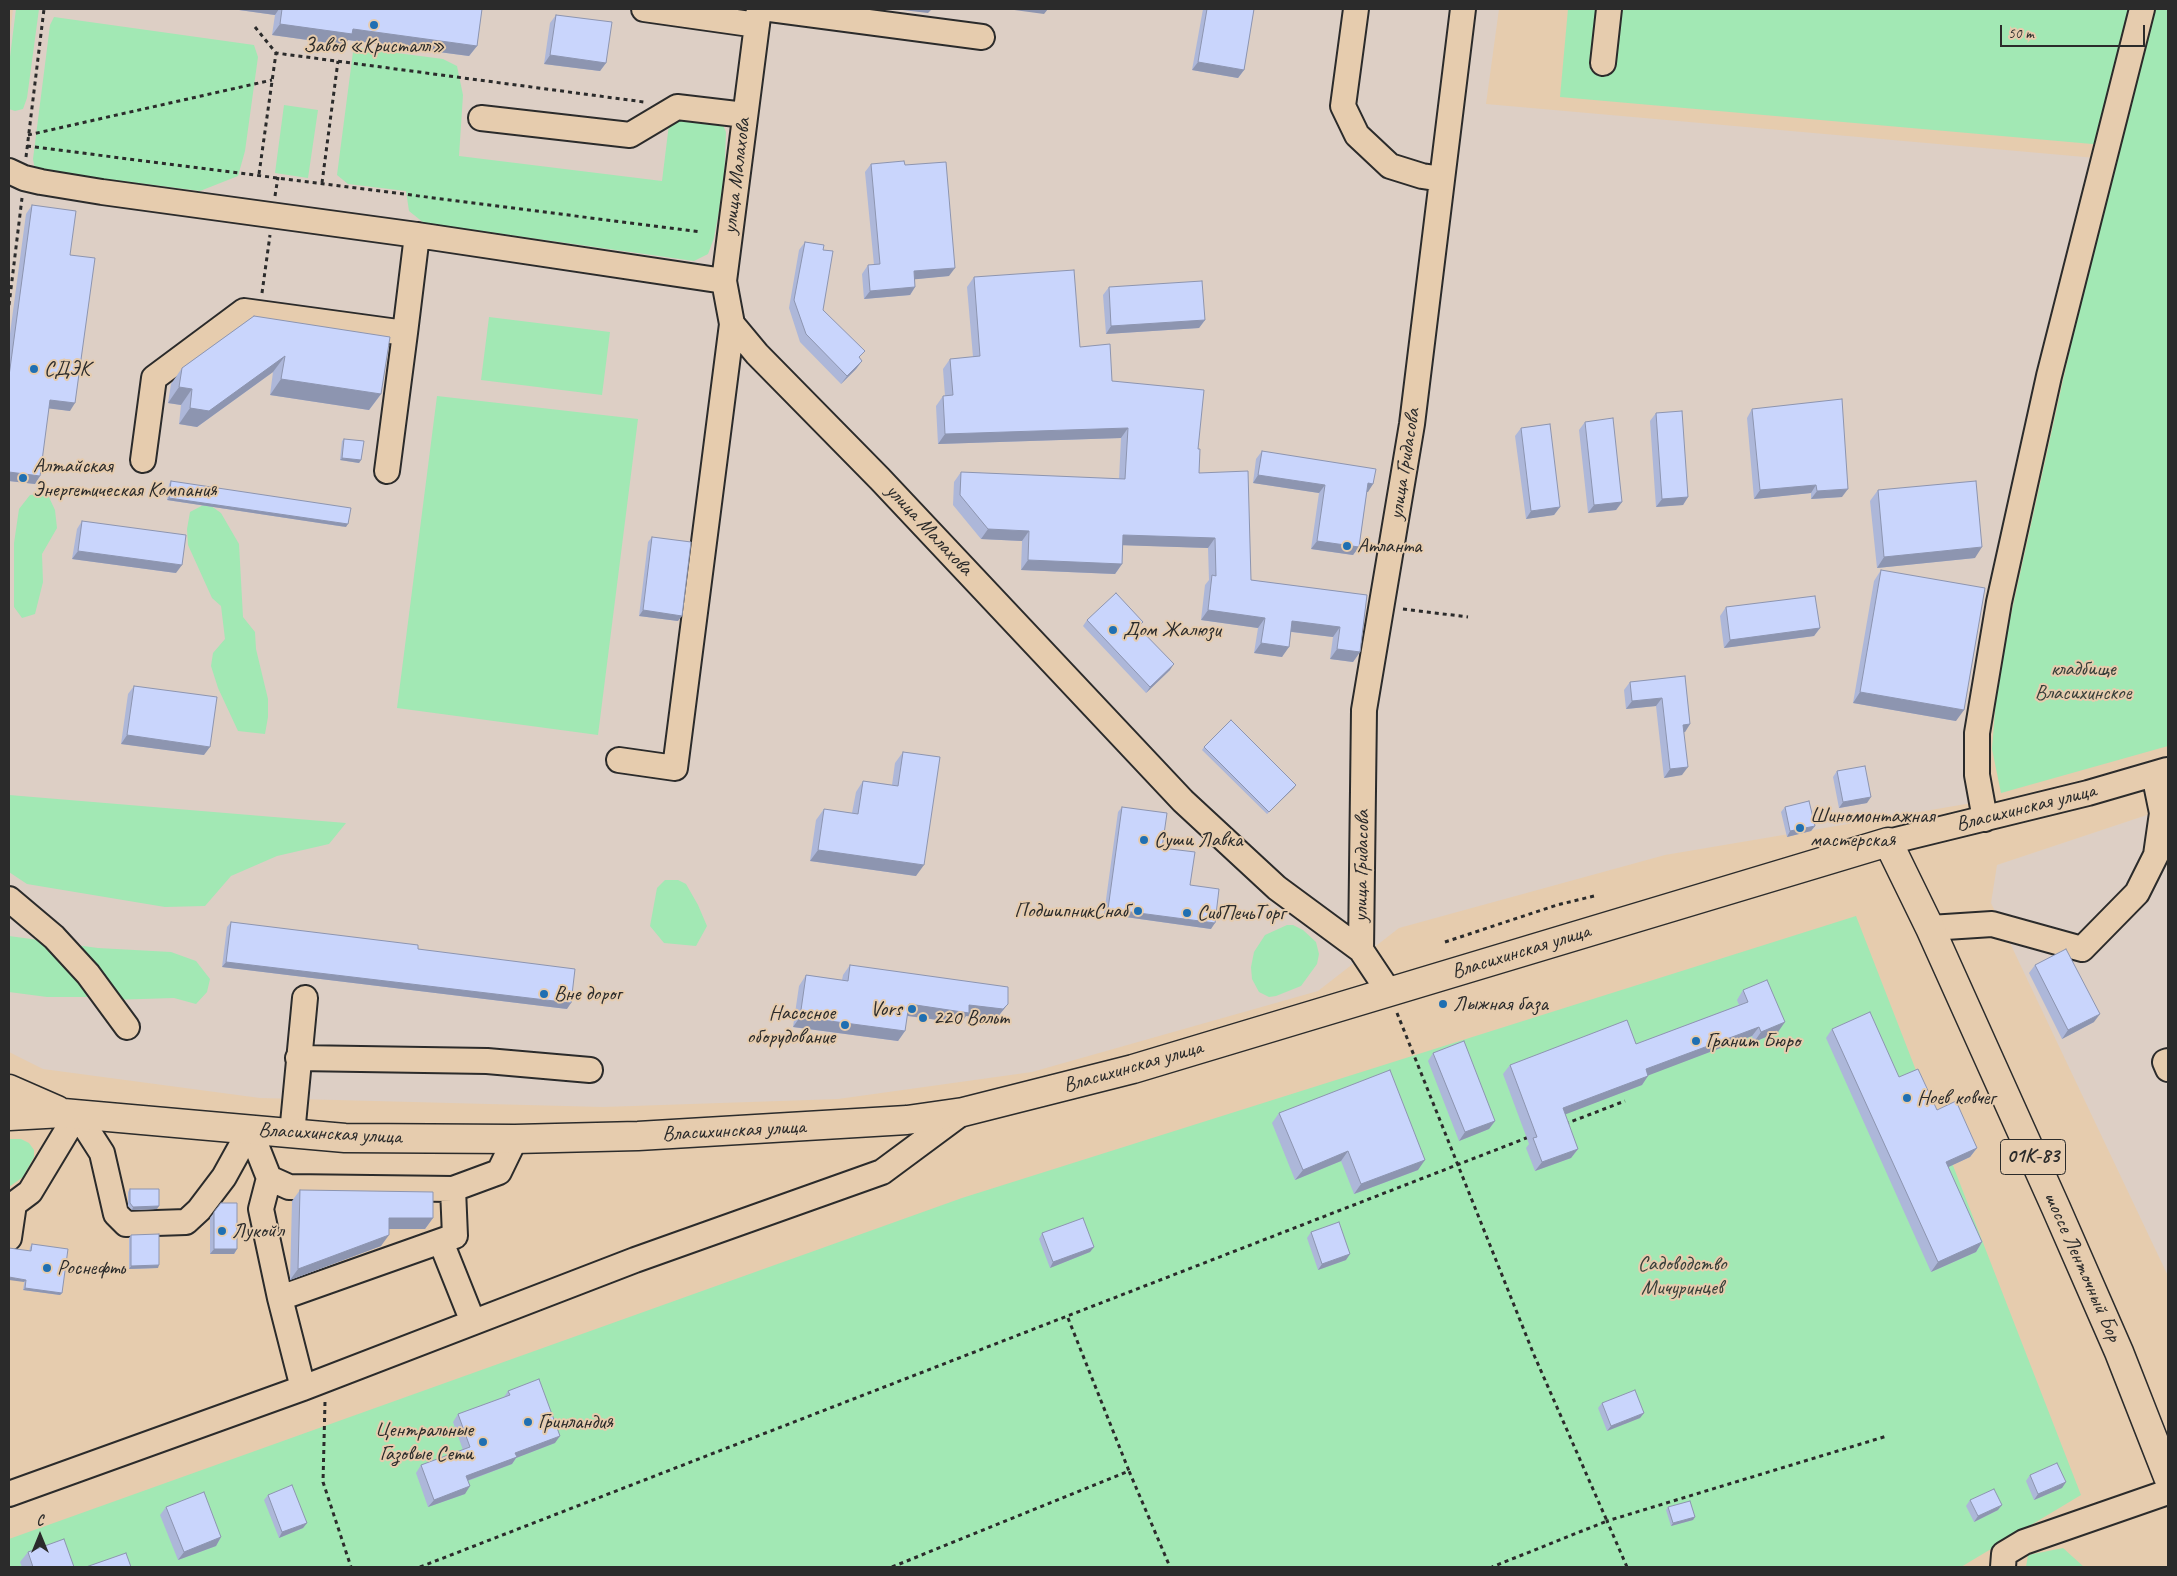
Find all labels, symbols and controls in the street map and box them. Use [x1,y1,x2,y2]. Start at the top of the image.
scale bar [2002,15,2147,47]
marker: Завод «Кристалл» [368,19,380,31]
text: 50 m [2008,24,2034,43]
place label: Завод «Кристалл» [303,33,445,59]
street label: улица Малахова [717,117,757,235]
place label: СДЭК [44,356,90,382]
marker: СДЭК [28,363,40,375]
street label: улица Гридасова [1384,407,1426,521]
place label: Алтайская Энергетическая Компания [33,453,217,503]
marker: Алтайская Энергетическая Компания [17,472,29,484]
street label: улица Малахова [880,479,978,581]
place label: Атланта [1357,533,1421,559]
marker: Атланта [1341,540,1353,552]
place label: Дом Жалюзи [1123,617,1221,643]
marker: Дом Жалюзи [1107,624,1119,636]
park label: кладбище Власихинское [2035,656,2131,706]
street label: Власихинская улица [1953,778,2099,838]
place label: Шиномонтажная мастерская [1810,803,1935,853]
street label: улица Гридасова [1348,810,1376,922]
marker: Шиномонтажная мастерская [1794,822,1806,834]
place label: Суши Лавка [1154,827,1242,853]
marker: Суши Лавка [1138,834,1150,846]
place label: ПодшипникСнаб [1014,898,1128,924]
place label: СибПечьТорг [1197,900,1285,926]
marker: ПодшипникСнаб [1132,905,1144,917]
marker: СибПечьТорг [1181,907,1193,919]
street label: Власихинская улица [1449,919,1593,985]
place label: Вне дорог [554,981,621,1007]
marker: Вне дорог [538,988,550,1000]
place label: Лыжная база [1453,991,1548,1017]
place label: Vors [870,996,902,1022]
marker: Лыжная база [1437,998,1449,1010]
place label: Насосное оборудование [747,1000,835,1050]
marker: Vors [906,1003,918,1015]
place label: 220 Вольт [933,1005,1009,1031]
marker: 220 Вольт [917,1012,929,1024]
marker: Насосное оборудование [839,1019,851,1031]
place label: Гранит Бюро [1706,1028,1800,1054]
street label: Власихинская улица [1061,1035,1205,1099]
marker: Гранит Бюро [1690,1035,1702,1047]
place label: Ноев ковчег [1917,1085,1995,1111]
marker: Ноев ковчег [1901,1092,1913,1104]
street label: Власихинская улица [662,1115,806,1147]
street label: Власихинская улица [258,1118,402,1150]
road number: 01К-83 [2000,1140,2066,1174]
street label: шоссе Ленточный Бор [2038,1188,2126,1346]
place label: Лукойл [232,1218,284,1244]
marker: Лукойл [216,1225,228,1237]
park label: Садоводство Мичуринцев [1638,1251,1726,1301]
place label: Роснефть [57,1255,125,1281]
marker: Роснефть [41,1262,53,1274]
place label: Гринландия [538,1409,613,1435]
marker: Гринландия [522,1416,534,1428]
place label: Центральные Газовые Сети [375,1417,473,1467]
marker: Центральные Газовые Сети [477,1436,489,1448]
north arrow [15,1511,65,1561]
text: С [37,1512,43,1529]

